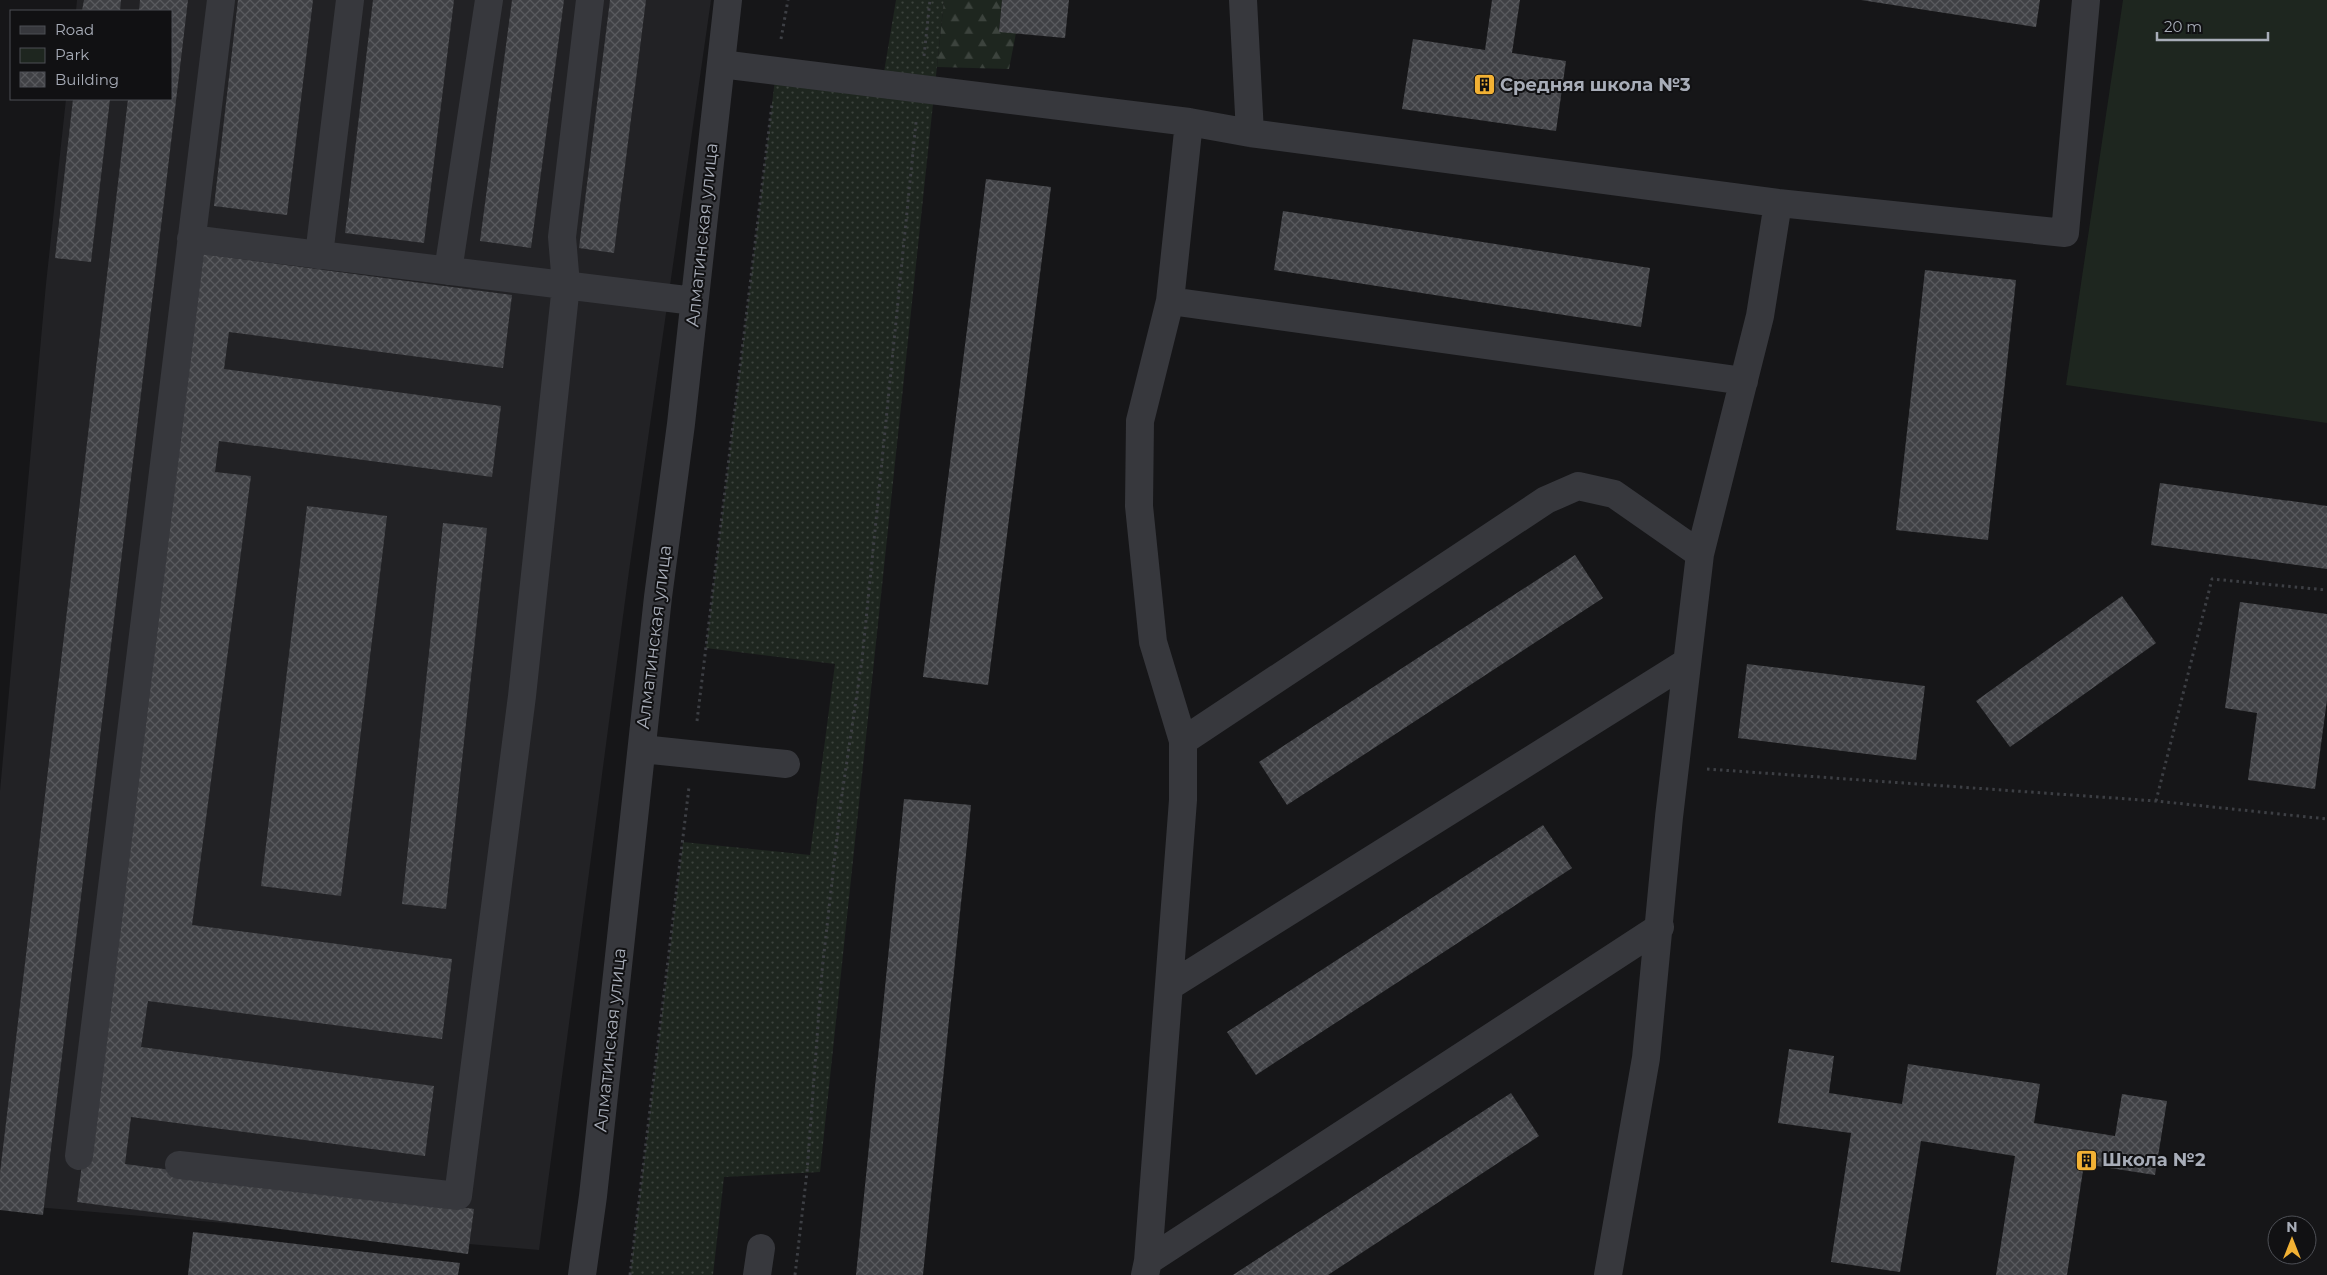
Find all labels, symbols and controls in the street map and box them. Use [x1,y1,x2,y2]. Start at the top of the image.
legend [10,10,172,100]
scale bar [2157,10,2268,42]
text: 20 m [2164,17,2202,36]
text: Road [55,20,94,39]
text: Park [55,45,89,64]
text: Building [55,70,119,89]
building icon: Средняя школа №3 [1472,73,1496,97]
place label: Средняя школа №3 [1500,74,1691,96]
street label: Алматинская улица [681,142,723,328]
street label: Алматинская улица [632,544,676,730]
street label: Алматинская улица [589,947,631,1133]
building icon: Школа №2 [2074,1148,2098,1172]
place label: Школа №2 [2102,1149,2206,1171]
north arrow [2267,1215,2317,1265]
text: N [2286,1218,2298,1236]

